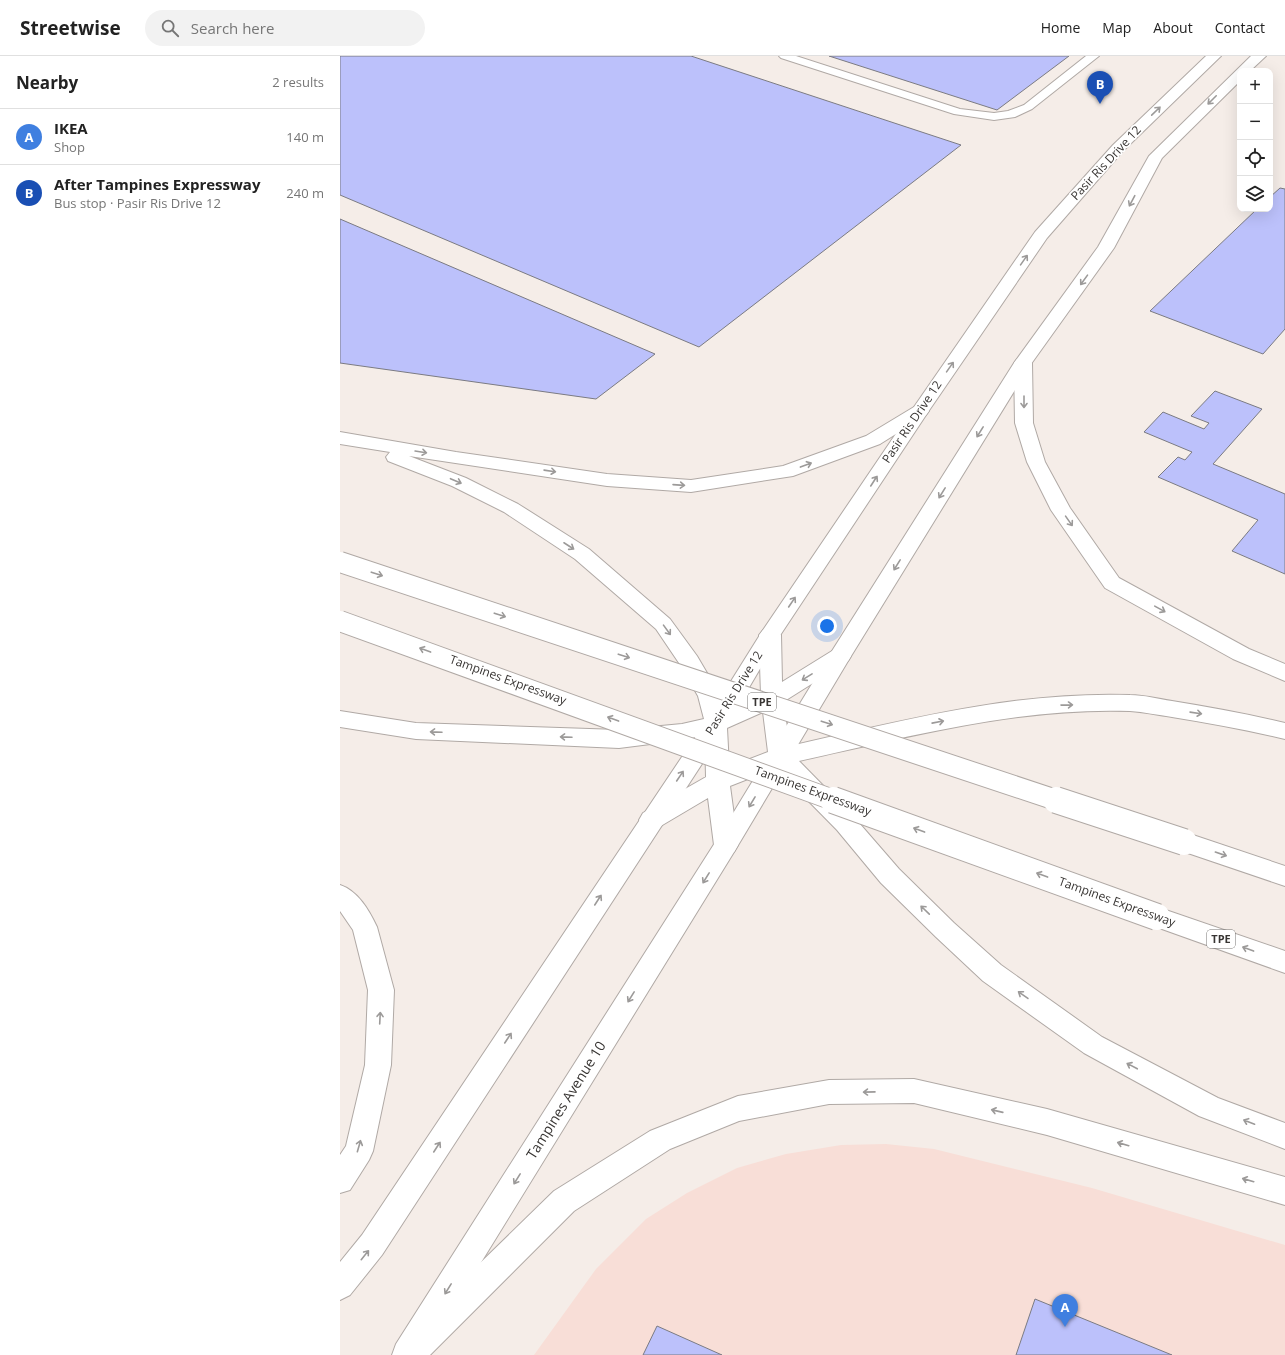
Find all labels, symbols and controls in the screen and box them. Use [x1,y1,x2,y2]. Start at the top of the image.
search box [145,10,425,46]
text: Streetwise [20,15,121,41]
icon: search [159,17,181,39]
text: Search here [191,18,274,38]
text: Home [1041,18,1080,37]
text: Map [1102,18,1131,37]
text: About [1153,18,1193,37]
text: Contact [1215,18,1265,37]
map controls [1237,68,1273,212]
button: + [1237,68,1273,104]
text: Nearby [16,71,78,94]
pin: B [1087,71,1113,104]
text: 2 results [272,73,324,91]
one-way arrow [1207,95,1217,105]
button: − [1237,104,1273,140]
one-way arrow [1151,106,1161,116]
text: IKEA [54,118,88,138]
street label: Pasir Ris Drive 12 [1067,122,1145,204]
text: A [25,128,33,146]
text: 140 m [286,128,324,146]
text: Shop [54,138,85,156]
button: locate [1237,140,1273,176]
text: After Tampines Expressway [54,174,260,194]
button: layers [1237,176,1273,212]
text: B [25,184,33,202]
text: 240 m [286,184,324,202]
text: Bus stop · Pasir Ris Drive 12 [54,194,221,212]
one-way arrow [1128,194,1135,206]
one-way arrow [1020,255,1028,266]
one-way arrow [1080,274,1088,285]
one-way arrow [946,362,954,373]
street label: Pasir Ris Drive 12 [878,377,946,466]
one-way arrow [1020,395,1028,408]
one-way arrow [976,426,984,437]
one-way arrow [414,448,427,456]
one-way arrow [800,460,812,468]
one-way arrow [543,467,556,475]
one-way arrow [870,475,878,487]
one-way arrow [450,478,462,486]
one-way arrow [672,481,685,488]
one-way arrow [937,487,945,499]
one-way arrow [1065,516,1073,527]
one-way arrow [563,542,575,550]
one-way arrow [892,560,901,571]
one-way arrow [370,571,383,578]
one-way arrow [788,597,796,608]
one-way arrow [1154,606,1166,614]
one-way arrow [494,612,507,619]
your location [817,616,837,636]
one-way arrow [663,624,671,635]
one-way arrow [419,646,431,654]
street label: Pasir Ris Drive 12 [701,647,766,738]
street label: Tampines Expressway [447,651,570,709]
one-way arrow [617,653,630,660]
one-way arrow [801,673,812,681]
road number: TPE [748,693,776,711]
one-way arrow [1060,701,1073,709]
one-way arrow [1189,709,1202,717]
one-way arrow [607,714,619,722]
one-way arrow [931,718,944,726]
one-way arrow [820,720,833,727]
one-way arrow [430,728,443,736]
one-way arrow [560,733,573,741]
street label: Tampines Expressway [752,762,875,820]
one-way arrow [676,771,684,782]
one-way arrow [748,796,756,808]
one-way arrow [913,826,926,833]
one-way arrow [1215,851,1227,859]
one-way arrow [1036,870,1048,878]
one-way arrow [701,872,709,884]
street label: Tampines Expressway [1056,873,1179,931]
one-way arrow [594,895,602,906]
one-way arrow [920,905,930,915]
road number: TPE [1207,930,1235,948]
one-way arrow [1243,945,1255,953]
one-way arrow [627,991,635,1002]
one-way arrow [1017,991,1028,999]
one-way arrow [376,1012,384,1025]
one-way arrow [504,1033,512,1044]
street label: Tampines Avenue 10 [522,1037,610,1162]
one-way arrow [1126,1061,1138,1069]
one-way arrow [863,1088,876,1096]
one-way arrow [991,1106,1004,1114]
one-way arrow [1243,1118,1255,1126]
one-way arrow [356,1140,364,1153]
one-way arrow [1116,1140,1129,1147]
one-way arrow [433,1142,441,1153]
one-way arrow [513,1173,522,1184]
one-way arrow [1241,1176,1254,1183]
one-way arrow [360,1249,369,1260]
one-way arrow [444,1283,452,1295]
pin: A [1052,1294,1078,1327]

